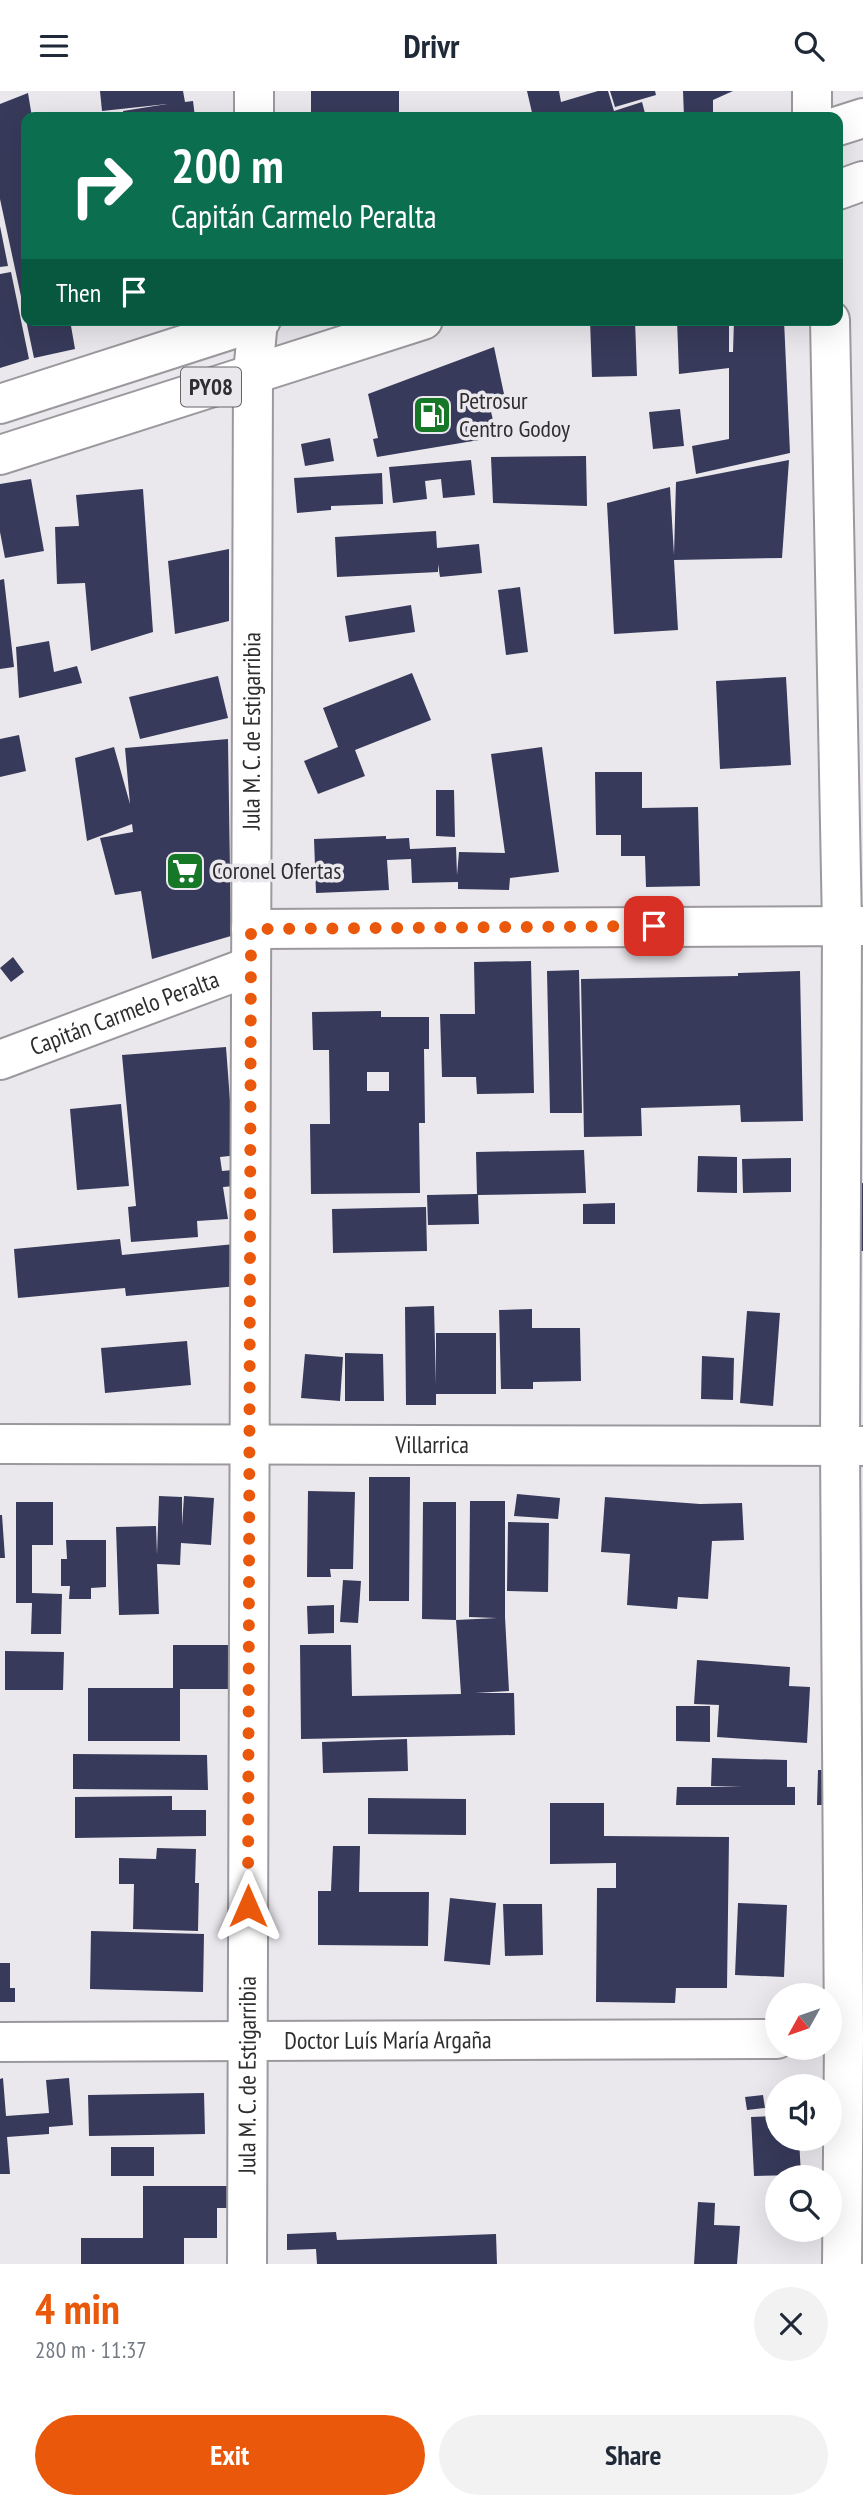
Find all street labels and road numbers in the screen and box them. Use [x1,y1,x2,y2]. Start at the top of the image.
road number: PY08 [181,367,241,407]
street label: Jula M. C. de Estigarribia [236,632,267,831]
street label: Capitán Carmelo Peralta [26,963,223,1062]
street label: Villarrica [394,1429,469,1460]
street label: Jula M. C. de Estigarribia [231,1976,263,2175]
street label: Doctor Luís María Argaña [284,2024,492,2056]

